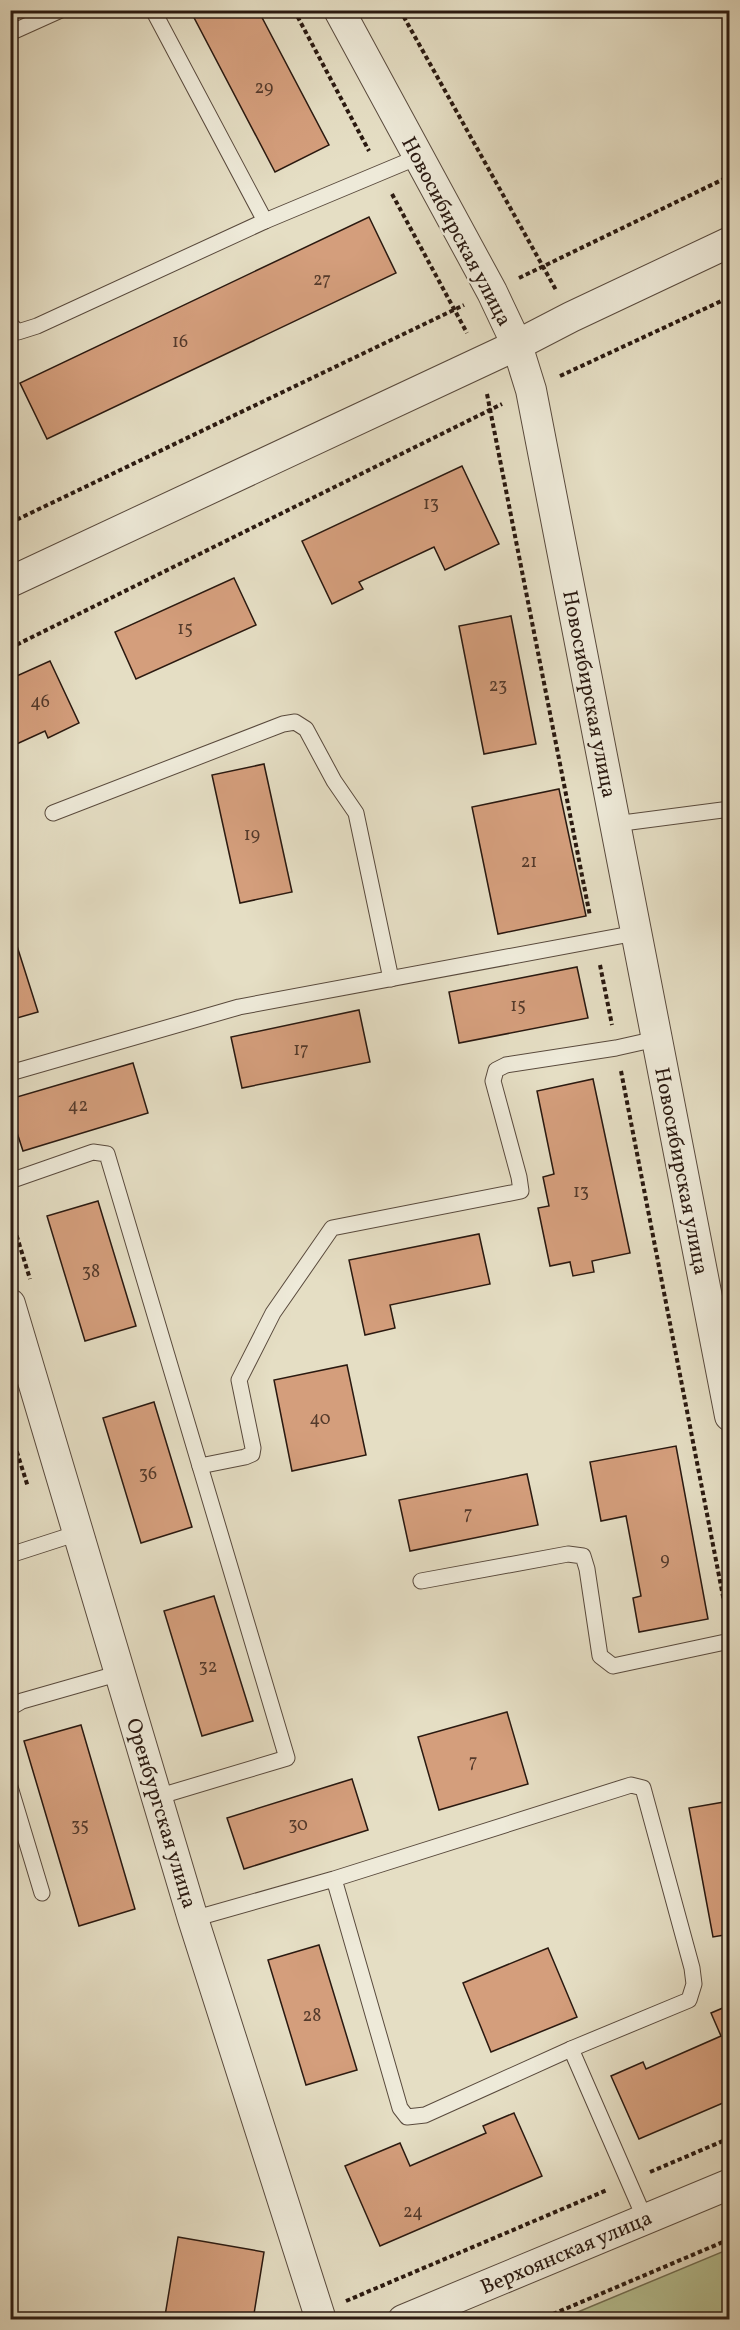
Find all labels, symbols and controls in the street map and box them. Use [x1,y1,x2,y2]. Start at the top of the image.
house number: 29 [255,76,273,101]
street label: Новосибирская улица [393,132,518,332]
house number: 27 [313,268,331,293]
house number: 16 [172,330,188,355]
house number: 13 [423,492,439,517]
street label: Новосибирская улица [554,588,623,801]
house number: 15 [177,617,193,642]
house number: 23 [489,674,507,699]
house number: 46 [30,690,50,715]
house number: 19 [244,823,260,848]
house number: 21 [521,850,537,875]
house number: 15 [510,994,526,1019]
house number: 17 [293,1038,309,1063]
street label: Новосибирская улица [646,1065,715,1278]
house number: 42 [68,1094,88,1119]
house number: 13 [573,1180,589,1205]
house number: 38 [82,1260,100,1285]
house number: 40 [309,1407,331,1432]
house number: 36 [139,1462,157,1487]
house number: 7 [464,1502,472,1527]
house number: 9 [660,1548,670,1573]
house number: 32 [199,1655,217,1680]
street label: Оренбургская улица [118,1715,203,1912]
house number: 7 [469,1750,477,1775]
house number: 30 [288,1813,308,1838]
house number: 35 [71,1814,89,1839]
house number: 28 [303,2004,321,2029]
house number: 24 [403,2200,423,2225]
street label: Верхоянская улица [476,2204,657,2303]

